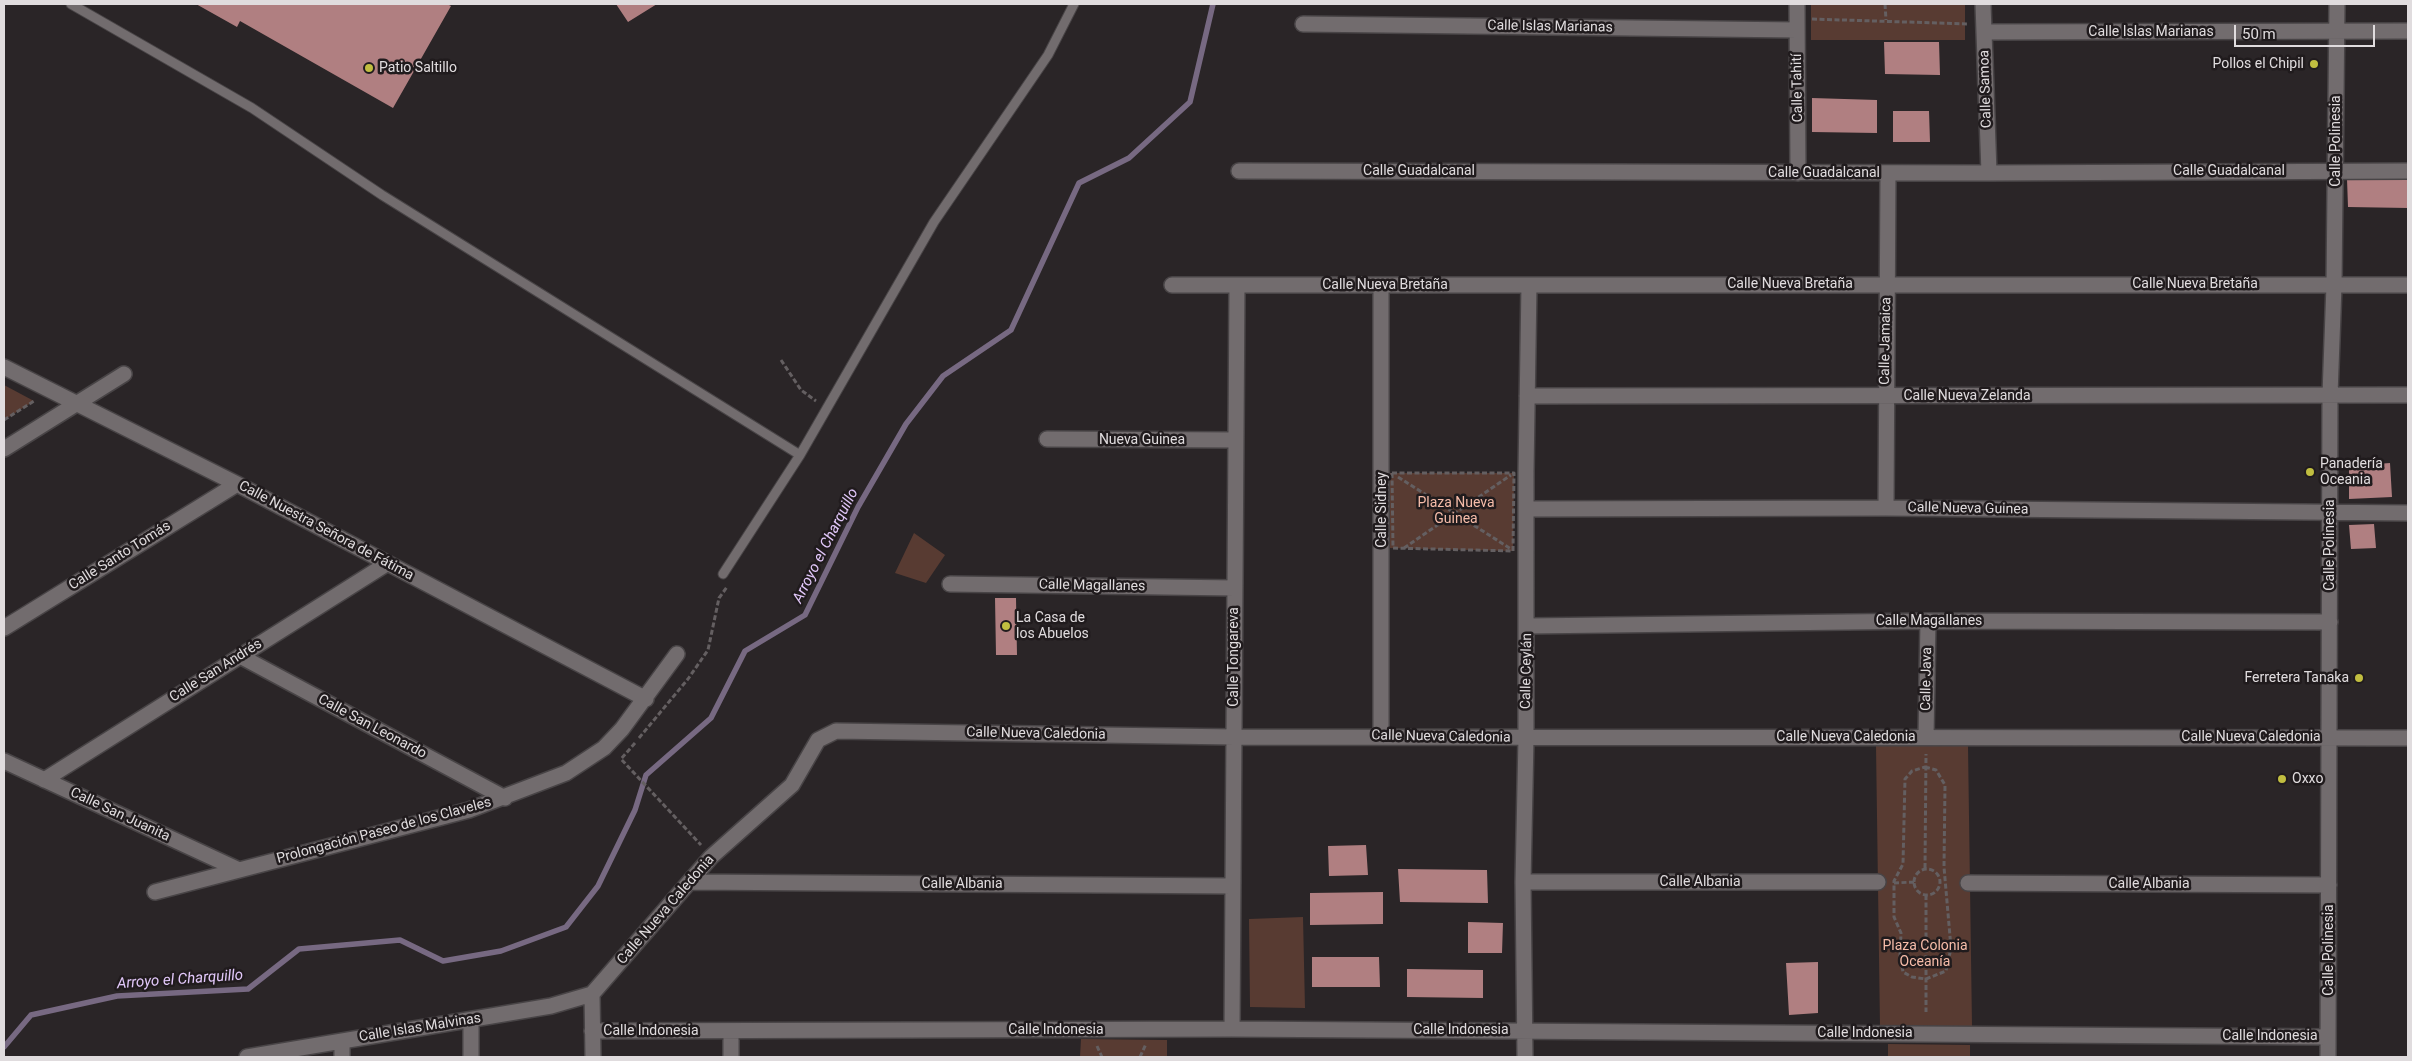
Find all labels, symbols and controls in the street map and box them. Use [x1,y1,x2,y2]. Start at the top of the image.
scale bar [2237,15,2378,47]
street label: Calle Islas Marianas [1487,18,1613,36]
street label: Calle Islas Marianas [2088,24,2214,40]
text: 50 m [2242,25,2276,43]
street label: Calle Samoa [1976,50,1996,128]
street label: Calle Tahití [1789,53,1807,123]
place label: Pollos el Chipil [2213,56,2304,72]
marker: Pollos el Chipil [2308,58,2320,70]
place label: Patio Saltillo [379,60,457,76]
marker: Patio Saltillo [363,62,375,74]
street label: Calle Polinesia [2328,95,2344,187]
street label: Calle Guadalcanal [1363,163,1475,179]
street label: Calle Guadalcanal [2173,163,2285,179]
street label: Calle Guadalcanal [1768,165,1880,181]
street label: Calle Nueva Bretaña [1727,276,1853,292]
street label: Calle Nueva Bretaña [2132,276,2258,292]
street label: Calle Nueva Bretaña [1322,277,1448,293]
street label: Calle Jamaica [1877,297,1895,385]
street label: Calle Nueva Zelanda [1903,388,2031,404]
street label: Nueva Guinea [1099,432,1185,448]
place label: Panadería Oceania [2320,456,2383,488]
marker: Panadería Oceania [2304,466,2316,478]
street label: Calle Sidney [1374,472,1390,548]
street label: Calle Nuestra Señora de Fátima [236,478,416,584]
water label: Arroyo el Charquillo [789,486,863,606]
park label: Plaza Nueva Guinea [1417,495,1495,528]
street label: Calle Polinesia [2322,499,2338,591]
street label: Calle Nueva Guinea [1908,500,2028,518]
street label: Calle Santo Tomás [66,518,174,594]
street label: Calle Magallanes [1039,577,1145,595]
street label: Calle Tongareva [1226,607,1242,707]
place label: La Casa de los Abuelos [1016,610,1089,642]
street label: Calle Magallanes [1876,613,1982,629]
marker: La Casa de los Abuelos [1000,620,1012,632]
street label: Calle Ceylán [1518,633,1536,709]
street label: Calle San Andrés [167,636,265,706]
street label: Calle Java [1918,647,1936,711]
place label: Ferretera Tanaka [2244,670,2349,686]
marker: Ferretera Tanaka [2353,672,2365,684]
street label: Calle San Leonardo [315,691,429,763]
street label: Calle Nueva Caledonia [966,724,1106,744]
street label: Calle Nueva Caledonia [1371,727,1511,747]
street label: Calle Nueva Caledonia [1776,729,1916,745]
street label: Calle Nueva Caledonia [2181,729,2321,745]
place label: Oxxo [2292,771,2323,787]
marker: Oxxo [2276,773,2288,785]
street label: Calle San Juanita [68,785,172,845]
street label: Prolongación Paseo de los Claveles [275,794,493,868]
street label: Calle Nueva Caledonia [614,852,718,968]
street label: Calle Albania [1659,874,1741,890]
street label: Calle Albania [921,876,1003,892]
street label: Calle Albania [2108,876,2190,892]
street label: Calle Polinesia [2321,904,2337,996]
park label: Plaza Colonia Oceanía [1882,938,1968,970]
water label: Arroyo el Charquillo [116,967,244,993]
street label: Calle Islas Malvinas [358,1010,482,1046]
street label: Calle Indonesia [1008,1022,1104,1038]
street label: Calle Indonesia [1413,1022,1509,1038]
street label: Calle Indonesia [603,1023,699,1039]
street label: Calle Indonesia [1817,1025,1913,1041]
street label: Calle Indonesia [2222,1028,2318,1044]

